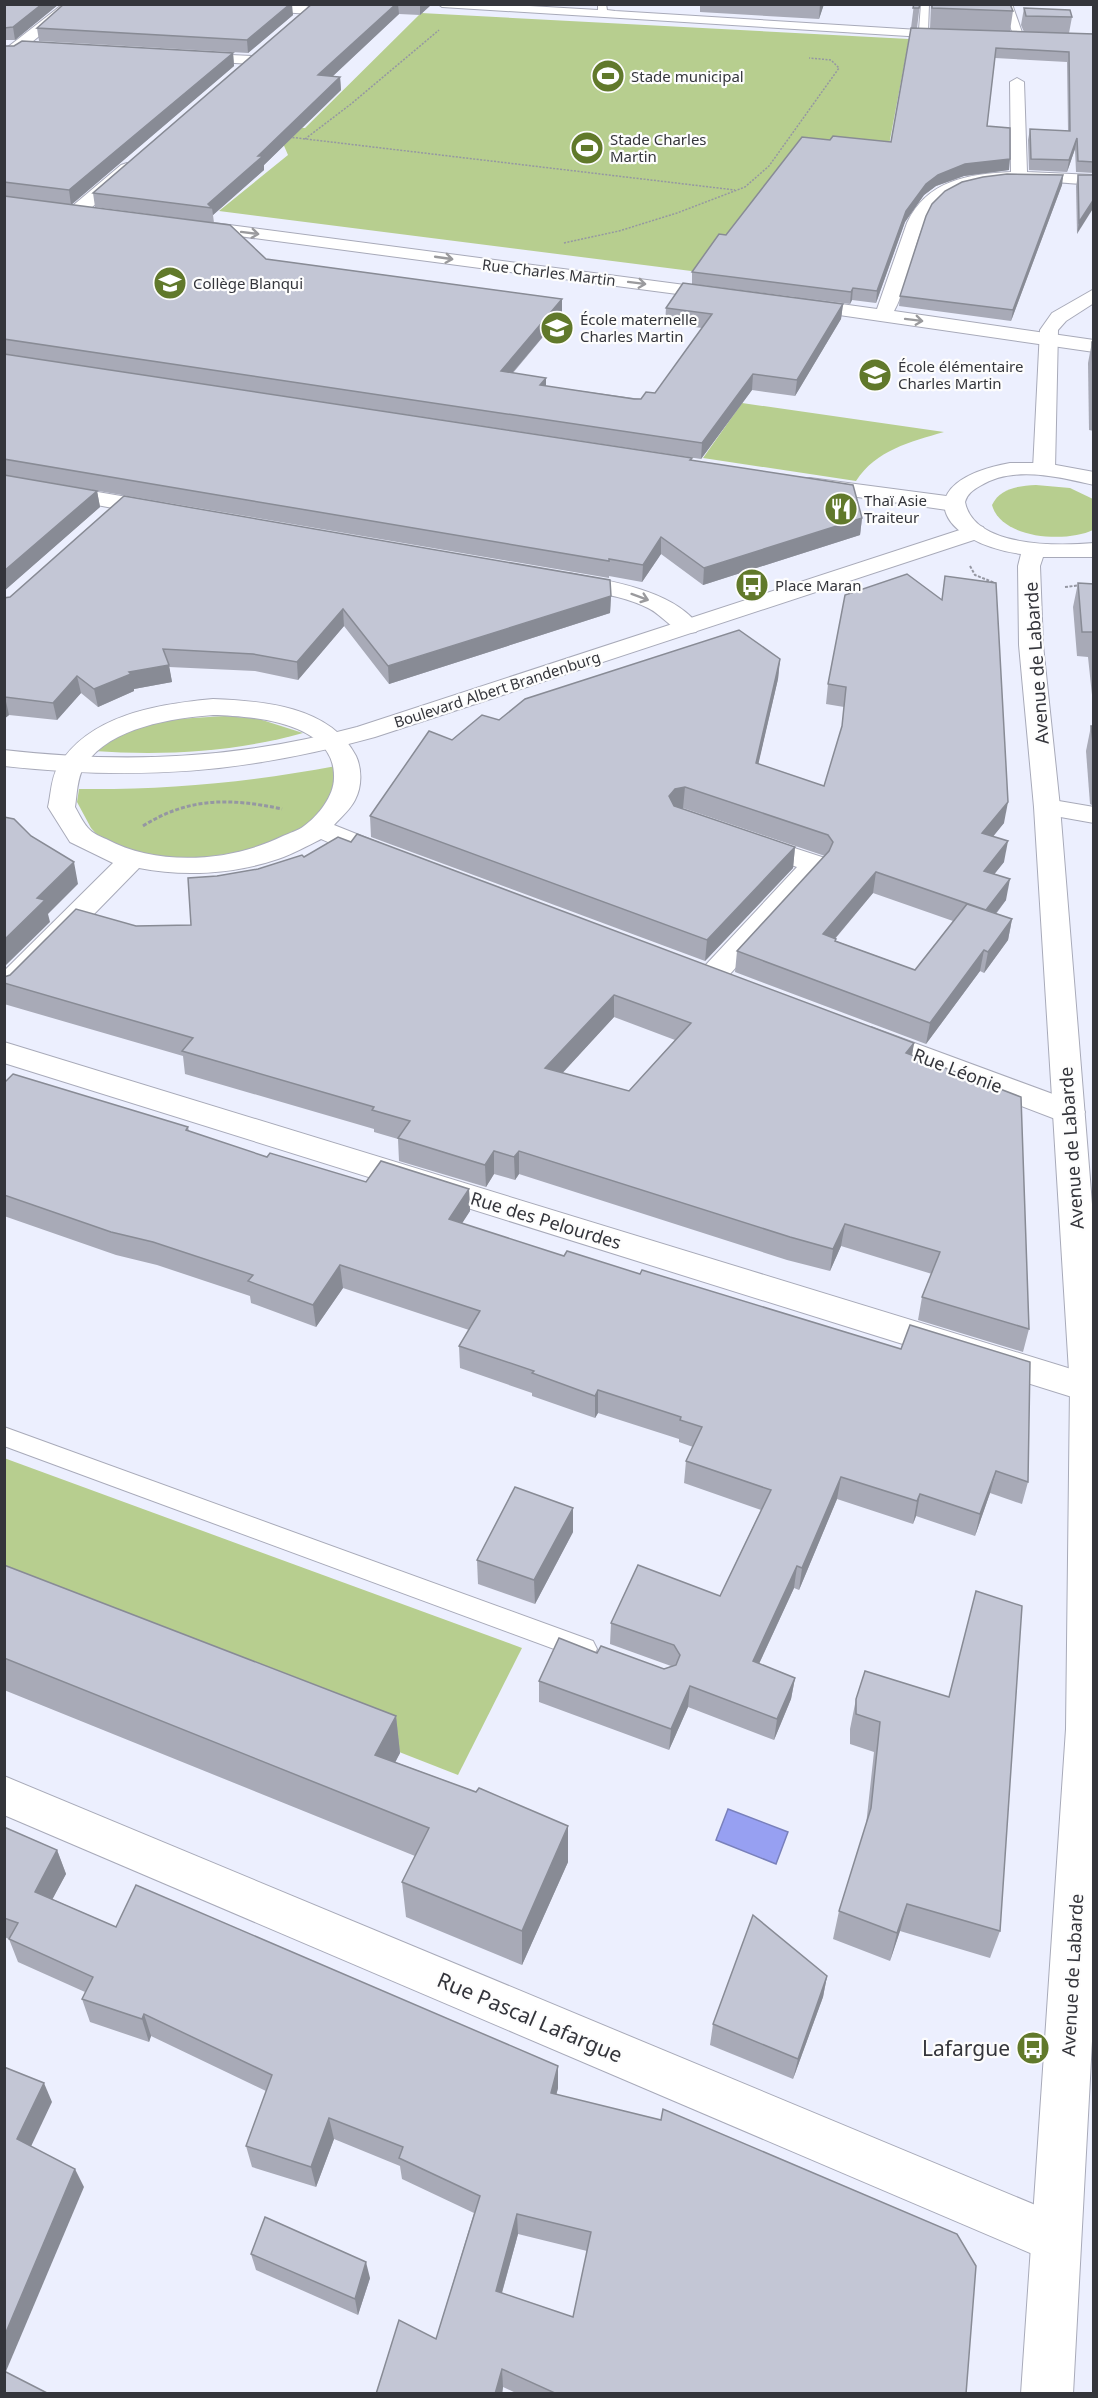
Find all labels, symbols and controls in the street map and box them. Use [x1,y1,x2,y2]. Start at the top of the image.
sports icon: Stade municipal [590,58,626,94]
place label: Stade municipal [631,66,744,86]
place label: Stade Charles Martin [610,129,707,166]
sports icon: Stade Charles Martin [569,130,605,166]
one-way arrow [240,228,260,239]
one-way arrow [433,253,453,264]
street label: Rue Charles Martin [481,254,617,290]
school or university icon: Collège Blanqui [152,265,188,301]
place label: Collège Blanqui [193,273,303,293]
one-way arrow [626,278,646,289]
place label: École maternelle Charles Martin [580,309,697,346]
school or university icon: École maternelle Charles Martin [539,310,575,346]
one-way arrow [903,314,923,325]
place label: École élémentaire Charles Martin [898,356,1023,393]
school or university icon: École élémentaire Charles Martin [857,357,893,393]
place label: Thaï Asie Traiteur [864,490,927,527]
restaurant icon: Thaï Asie Traiteur [823,491,859,527]
bus stop icon: Place Maran [734,567,770,603]
place label: Place Maran [775,575,862,595]
street label: Avenue de Labarde [1018,581,1054,745]
one-way arrow [631,592,649,603]
street label: Boulevard Albert Brandenburg [391,646,603,732]
street label: Rue Léonie [910,1042,1006,1098]
street label: Avenue de Labarde [1053,1066,1089,1230]
street label: Rue des Pelourdes [468,1186,624,1254]
street label: Avenue de Labarde [1056,1893,1088,2057]
street label: Rue Pascal Lafargue [433,1965,627,2069]
bus stop icon: Lafargue [1015,2030,1051,2066]
place label: Lafargue [922,2034,1010,2062]

